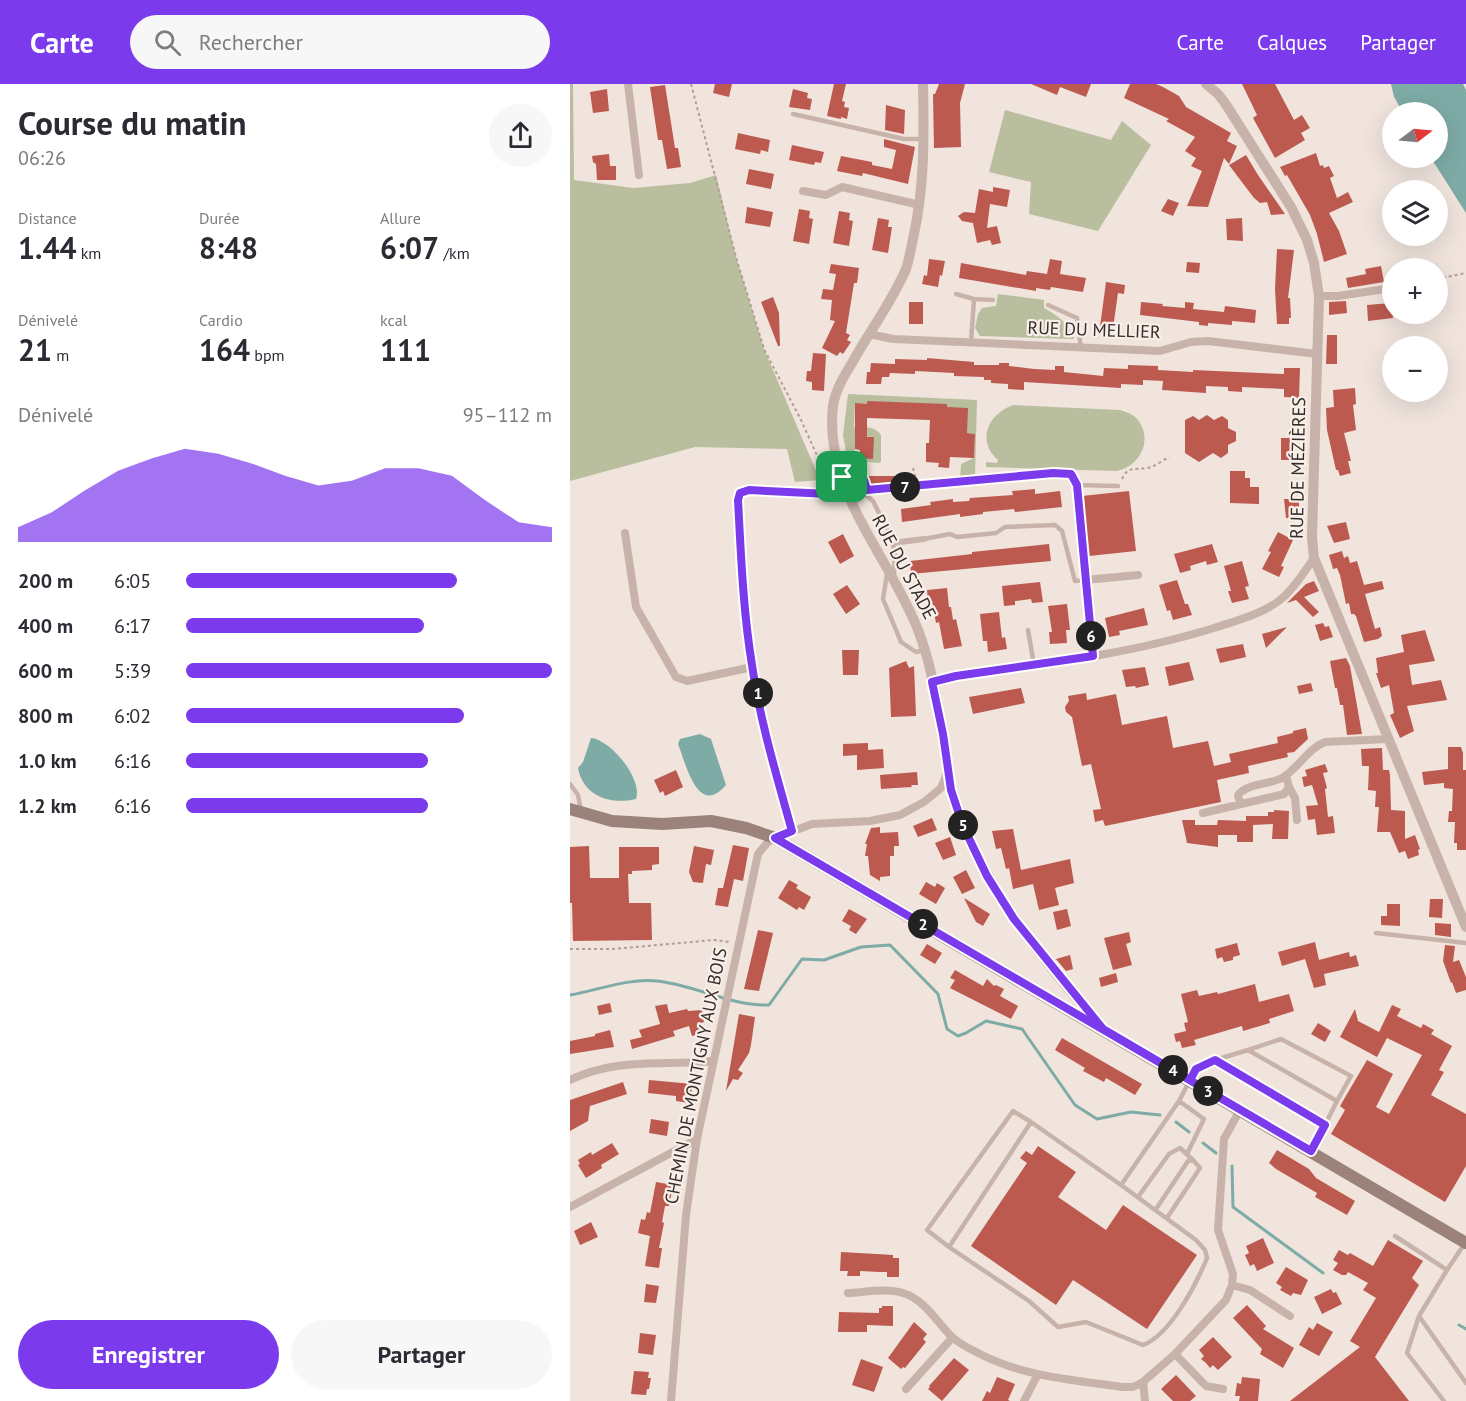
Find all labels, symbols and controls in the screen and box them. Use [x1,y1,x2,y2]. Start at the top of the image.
search box [130,15,550,69]
text: Carte [30,24,94,61]
icon: search [151,26,184,59]
text: Rechercher [199,28,303,56]
text: Carte [1177,29,1224,56]
text: Calques [1257,29,1327,56]
text: Partager [1360,29,1436,56]
text: Course du matin [18,101,247,144]
north arrow [1382,102,1448,168]
map controls [1382,102,1448,402]
button: share [489,104,552,167]
text: 06:26 [18,145,66,171]
button: layers [1382,180,1448,246]
text: Distance [18,208,77,228]
text: Durée [199,208,240,228]
text: Allure [380,208,421,228]
text: 1.44 [18,228,76,267]
text: 8:48 [199,228,258,267]
text: 6:07 [380,228,439,267]
text: km [76,243,101,263]
text: /km [439,243,470,263]
button: + [1382,258,1448,324]
text: Dénivelé [18,310,78,330]
text: Cardio [199,310,243,330]
text: kcal [380,310,407,330]
street label: RUE DU MELLIER [1027,316,1161,343]
text: 21 [18,330,52,369]
text: 164 [199,330,250,369]
text: 111 [380,330,431,369]
button: − [1382,336,1448,402]
text: m [52,345,69,365]
text: bpm [250,345,285,365]
street label: RUE DE MÉZIÈRES [1285,397,1310,539]
text: Dénivelé [18,402,93,428]
text: 95–112 m [463,402,552,428]
pin [816,451,867,502]
icon: arrive [825,460,858,493]
pin: 7 [890,472,920,502]
text: 7 [900,477,910,497]
street label: RUE DU STADE [867,510,942,623]
text: 200 m [18,568,73,594]
text: 6:05 [114,568,151,594]
text: 400 m [18,613,73,639]
text: 6:17 [114,613,151,639]
pin: 6 [1076,621,1106,651]
text: 6 [1086,626,1096,646]
text: 600 m [18,658,73,684]
text: 5:39 [114,658,151,684]
pin: 1 [743,678,773,708]
text: 1 [753,683,763,703]
text: 800 m [18,703,73,729]
text: 6:02 [114,703,151,729]
text: 1.0 km [18,748,77,774]
text: 6:16 [114,748,151,774]
text: 1.2 km [18,793,77,819]
text: 6:16 [114,793,151,819]
pin: 5 [948,810,978,840]
text: 5 [958,815,968,835]
pin: 2 [908,909,938,939]
text: 2 [918,914,928,934]
street label: CHEMIN DE MONTIGNY AUX BOIS [659,946,732,1206]
pin: 4 [1158,1055,1188,1085]
text: 4 [1168,1060,1178,1080]
pin: 3 [1193,1076,1223,1106]
text: 3 [1203,1081,1213,1101]
button: Enregistrer [18,1320,279,1389]
button: Partager [291,1320,552,1389]

